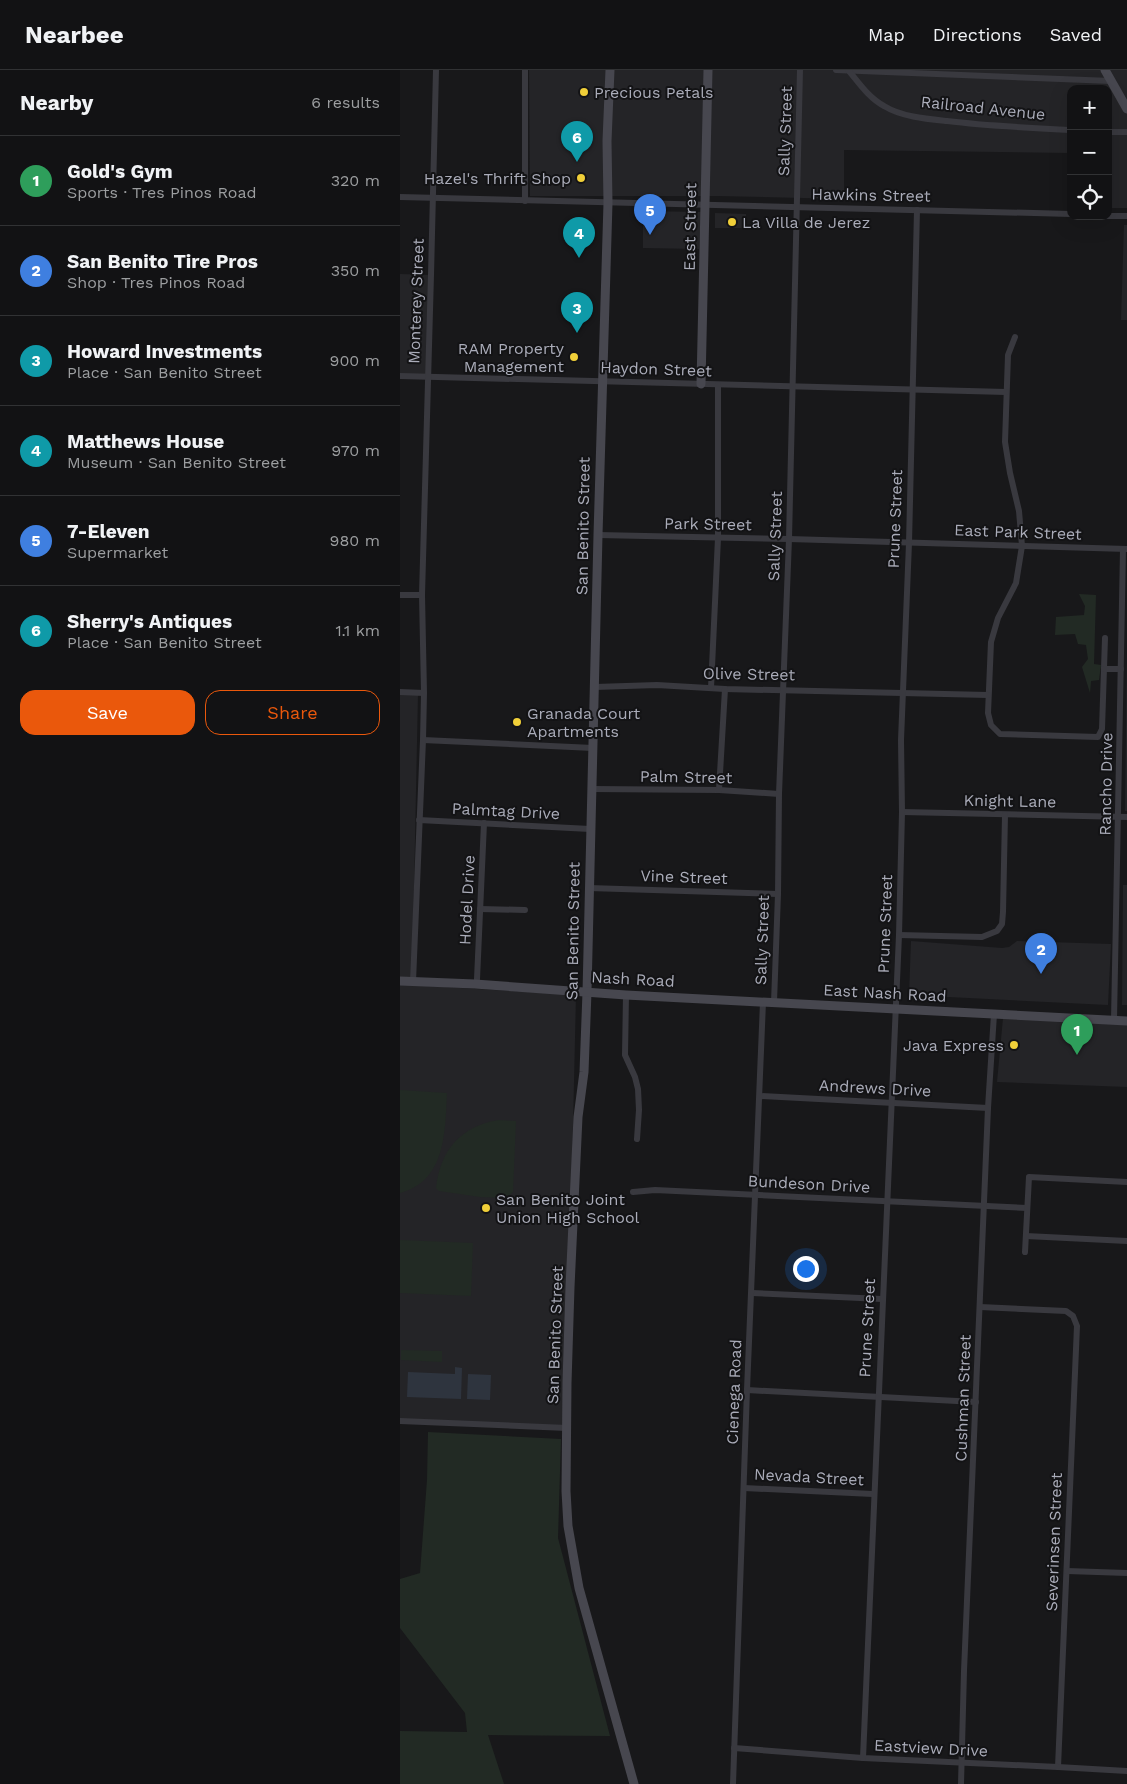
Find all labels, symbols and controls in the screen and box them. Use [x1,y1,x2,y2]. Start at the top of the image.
text: Nearbee [25,21,124,49]
text: Map [868,24,905,45]
text: Directions [933,24,1022,45]
text: Saved [1050,24,1102,45]
place label: Precious Petals [594,83,714,102]
street label: Sally Street [774,85,796,176]
map controls [1067,85,1112,220]
button: + [1067,85,1112,130]
marker: Precious Petals [578,86,590,98]
text: Nearby [20,90,93,115]
street label: Railroad Avenue [920,92,1046,124]
text: 6 results [311,93,380,112]
pin: 6 [561,121,593,162]
button: − [1067,130,1112,175]
text: Gold's Gym [67,160,173,183]
place label: Hazel's Thrift Shop [424,169,571,188]
text: 1 [33,171,39,190]
text: 320 m [331,171,380,190]
marker: Hazel's Thrift Shop [575,172,587,184]
button: locate [1067,175,1112,220]
text: Sports · Tres Pinos Road [67,183,257,202]
street label: East Street [680,183,700,271]
street label: Hawkins Street [811,184,931,206]
pin: 5 [634,194,666,235]
place label: La Villa de Jerez [742,213,870,232]
marker: La Villa de Jerez [726,216,738,228]
pin: 4 [563,217,595,258]
street label: Monterey Street [404,238,428,364]
text: San Benito Tire Pros [67,250,258,273]
text: 2 [31,261,41,280]
text: 350 m [331,261,380,280]
text: Shop · Tres Pinos Road [67,273,245,292]
pin: 3 [561,292,593,333]
place label: RAM Property Management [458,339,565,376]
text: Howard Investments [67,340,262,363]
text: 3 [31,351,41,370]
text: 900 m [330,351,380,370]
marker: RAM Property Management [568,351,580,363]
street label: Haydon Street [600,358,712,380]
text: Place · San Benito Street [67,363,262,382]
text: Matthews House [67,430,224,453]
text: 4 [31,441,41,460]
text: 970 m [331,441,380,460]
text: Museum · San Benito Street [67,453,286,472]
street label: San Benito Street [572,456,594,595]
street label: Prune Street [884,469,906,569]
street label: Sally Street [764,490,786,581]
street label: Park Street [664,514,752,534]
text: 7-Eleven [67,520,150,543]
street label: East Park Street [954,520,1082,544]
text: 5 [31,531,41,550]
text: 980 m [330,531,380,550]
text: Supermarket [67,543,168,562]
text: Sherry's Antiques [67,610,232,633]
text: 6 [31,621,41,640]
text: 1.1 km [335,621,380,640]
text: Place · San Benito Street [67,633,262,652]
street label: Olive Street [703,664,796,684]
button: Save [20,690,195,735]
button: Share [205,690,380,735]
place label: Granada Court Apartments [527,704,641,741]
marker: Granada Court Apartments [511,716,523,728]
street label: Rancho Drive [1096,732,1116,836]
street label: Palm Street [640,767,733,787]
street label: Knight Lane [963,791,1057,811]
street label: Palmtag Drive [451,799,561,823]
street label: Hodel Drive [455,855,479,945]
street label: San Benito Street [562,861,584,1000]
street label: Vine Street [640,866,728,888]
street label: Prune Street [874,874,896,974]
street label: Sally Street [751,894,773,985]
pin: 2 [1025,933,1057,974]
street label: Nash Road [591,967,675,991]
street label: East Nash Road [823,980,947,1006]
pin: 1 [1061,1014,1093,1055]
place label: Java Express [903,1036,1004,1055]
marker: Java Express [1008,1039,1020,1051]
street label: Andrews Drive [818,1076,932,1100]
street label: Bundeson Drive [747,1171,871,1197]
place label: San Benito Joint Union High School [496,1190,640,1227]
marker: San Benito Joint Union High School [480,1202,492,1214]
your location [793,1256,819,1282]
street label: San Benito Street [543,1265,567,1404]
street label: Prune Street [855,1278,879,1378]
street label: Cushman Street [951,1334,975,1462]
street label: Cienega Road [723,1339,745,1445]
street label: Nevada Street [754,1465,865,1489]
street label: Severinsen Street [1042,1472,1066,1612]
street label: Eastview Drive [873,1736,989,1760]

